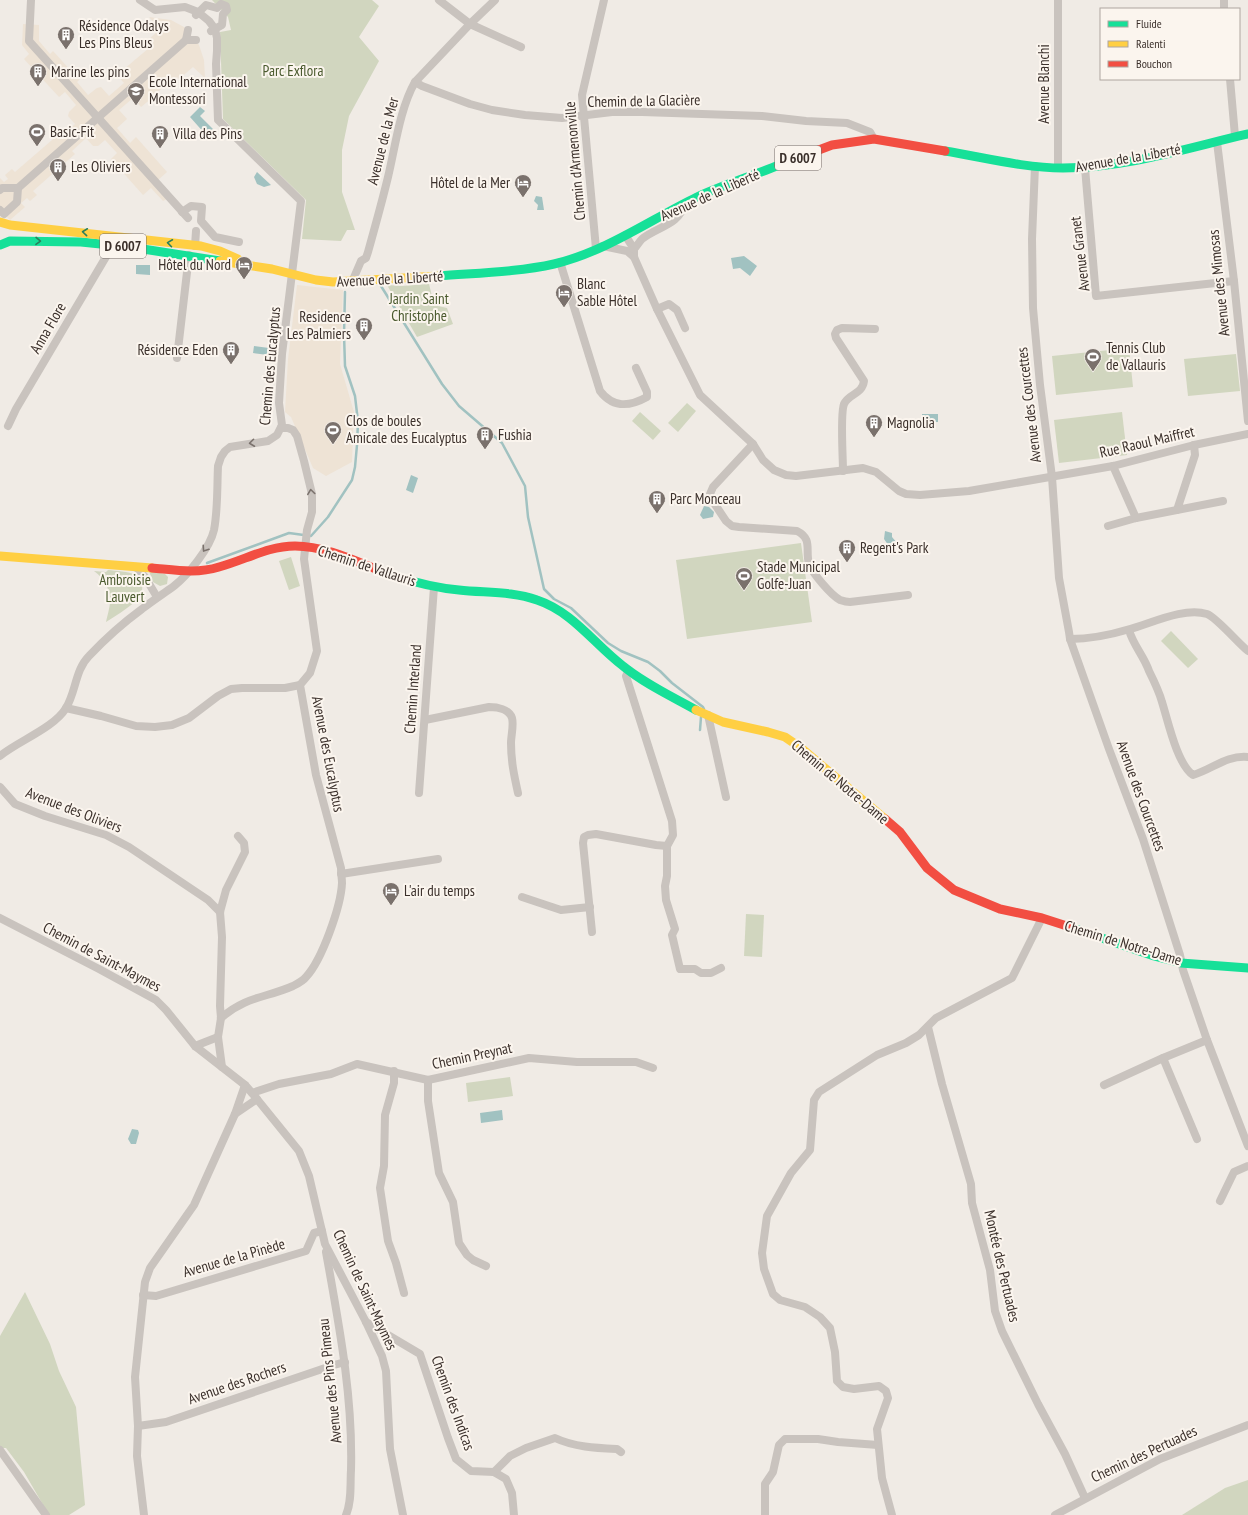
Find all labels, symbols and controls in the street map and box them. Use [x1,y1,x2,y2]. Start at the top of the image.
legend [1100,8,1240,80]
place label: Résidence Odalys Les Pins Bleus [79,16,169,52]
text: Fluide [1136,16,1162,31]
building icon: Résidence Odalys Les Pins Bleus [56,25,76,50]
text: Ralenti [1136,36,1165,51]
street label: Avenue Blanchi [1034,44,1053,124]
text: Bouchon [1136,56,1172,71]
park label: Parc Exflora [263,61,323,80]
building icon: Marine les pins [28,62,48,87]
place label: Marine les pins [51,62,129,81]
place label: Ecole International Montessori [149,72,247,108]
school or university icon: Ecole International Montessori [126,81,146,106]
street label: Chemin de la Glacière [587,90,701,111]
street label: Avenue de la Mer [362,94,403,187]
street label: Chemin d'Armenonville [560,101,589,221]
sports icon: Basic-Fit [27,122,47,147]
place label: Basic-Fit [50,122,94,141]
building icon: Villa des Pins [150,124,170,149]
place label: Villa des Pins [172,124,242,143]
street label: Avenue de la Liberté [1074,139,1182,176]
road number: D 6007 [775,146,821,170]
building icon: Les Oliviers [48,157,68,182]
place label: Les Oliviers [71,157,130,176]
street label: Avenue de la Liberté [657,164,762,225]
place label: Hôtel de la Mer [430,173,511,192]
hotel icon: Hôtel de la Mer [513,173,533,198]
street label: Avenue Granet [1065,215,1094,293]
one-way arrow [82,228,88,237]
street label: Avenue des Mimosas [1203,229,1234,337]
road number: D 6007 [100,234,146,258]
one-way arrow [35,237,41,245]
one-way arrow [167,239,173,248]
place label: Hôtel du Nord [158,255,231,274]
hotel icon: Hôtel du Nord [234,255,254,280]
street label: Avenue de la Liberté [336,266,444,291]
place label: Blanc Sable Hôtel [577,274,638,310]
hotel icon: Blanc Sable Hôtel [554,283,574,308]
park label: Jardin Saint Christophe [388,289,449,325]
street label: Anna Flore [25,299,70,357]
street label: Chemin des Eucalyptus [255,306,284,426]
place label: Residence Les Palmiers [287,307,351,343]
building icon: Residence Les Palmiers [354,316,374,341]
place label: Tennis Club de Vallauris [1106,338,1166,374]
place label: Résidence Eden [137,340,218,359]
building icon: Résidence Eden [221,340,241,365]
street label: Avenue des Courcettes [1012,346,1045,464]
sports icon: Tennis Club de Vallauris [1083,347,1103,372]
place label: Clos de boules Amicale des Eucalyptus [346,411,467,447]
building icon: Magnolia [864,413,884,438]
place label: Magnolia [887,413,935,432]
sports icon: Clos de boules Amicale des Eucalyptus [323,420,343,445]
street label: Rue Raoul Maiffret [1098,421,1196,462]
building icon: Fushia [475,425,495,450]
place label: Fushia [498,425,532,444]
one-way arrow [249,438,255,447]
one-way arrow [307,488,316,495]
building icon: Parc Monceau [647,489,667,514]
place label: Parc Monceau [670,489,741,508]
building icon: Regent's Park [837,538,857,563]
place label: Regent's Park [860,538,929,557]
street label: Chemin de Vallauris [316,541,419,590]
one-way arrow [202,545,210,552]
place label: Stade Municipal Golfe-Juan [757,557,840,593]
sports icon: Stade Municipal Golfe-Juan [734,566,754,591]
park label: Ambroisie Lauvert [99,570,151,606]
street label: Chemin Interland [400,644,425,734]
street label: Avenue des Eucalyptus [308,694,349,813]
street label: Chemin de Notre-Dame [788,735,893,828]
street label: Avenue des Courcettes [1113,738,1170,854]
street label: Avenue des Oliviers [23,782,125,837]
hotel icon: L'air du temps [381,881,401,906]
place label: L'air du temps [404,881,475,900]
street label: Chemin de Notre-Dame [1062,916,1184,969]
street label: Chemin de Saint-Maymes [40,917,165,996]
street label: Chemin Preynat [430,1038,514,1073]
street label: Montée des Pertuades [980,1208,1025,1324]
street label: Chemin de Saint-Maymes [329,1226,402,1353]
street label: Avenue de la Pinède [181,1234,287,1281]
street label: Avenue des Pins Pimeau [314,1318,346,1444]
street label: Chemin des Indicas [428,1353,479,1453]
street label: Avenue des Rochers [185,1357,288,1408]
street label: Chemin des Pertuades [1088,1421,1200,1486]

